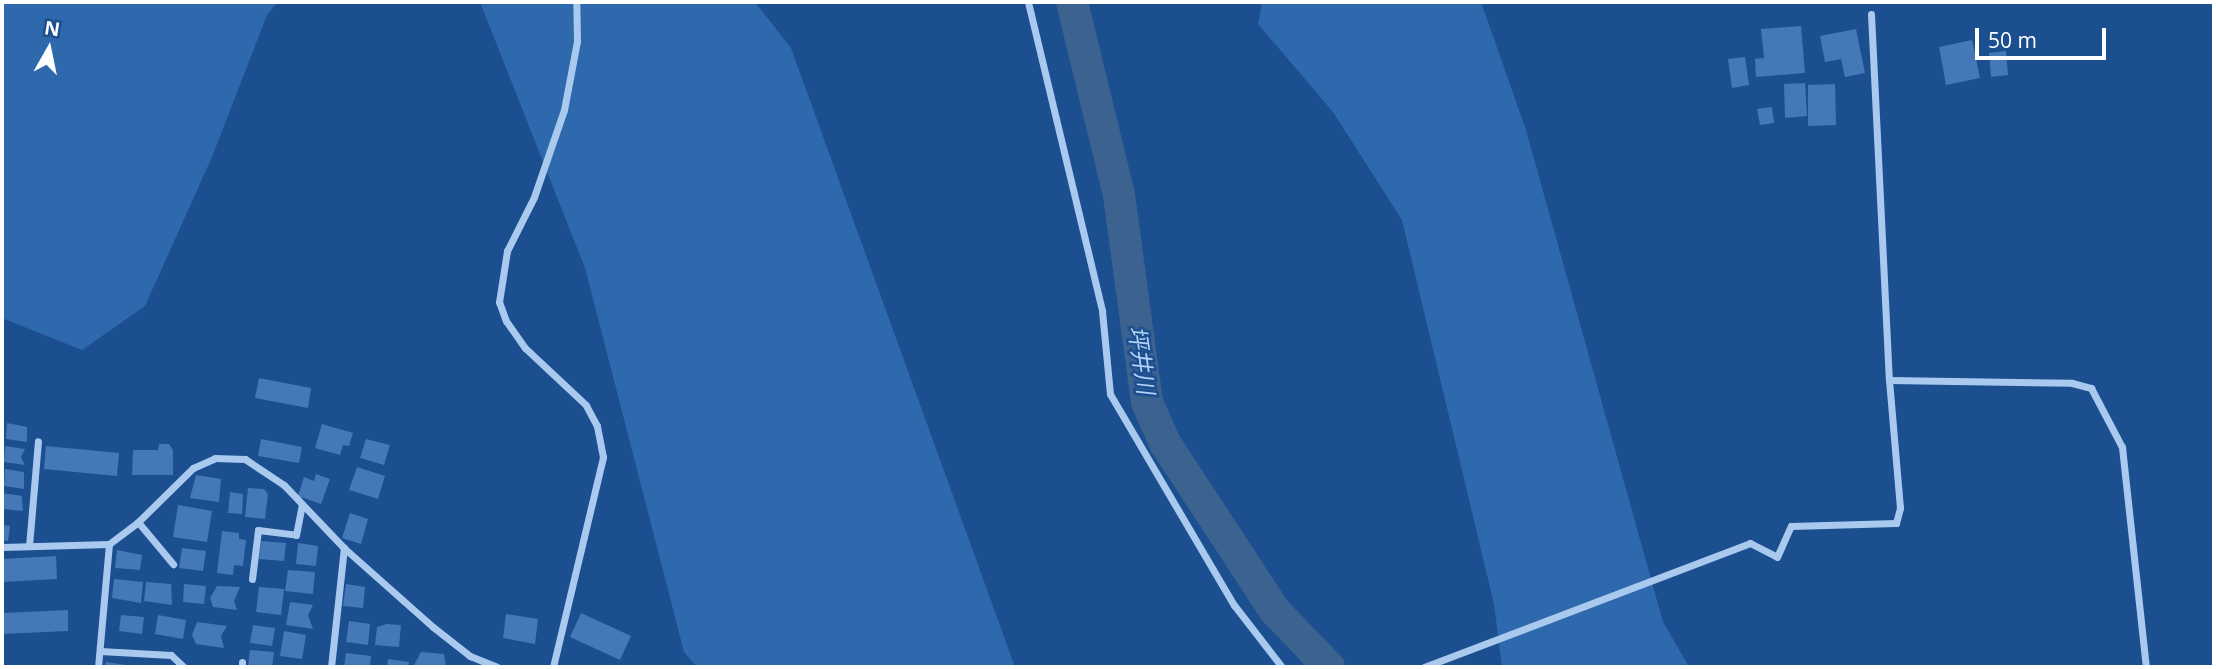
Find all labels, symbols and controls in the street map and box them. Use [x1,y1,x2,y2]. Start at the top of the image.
north arrow [14,14,84,84]
text: N [43,14,62,42]
scale bar [1978,14,2109,58]
text: 50 m [1988,26,2037,54]
water label: 坪井川 [1124,324,1160,396]

